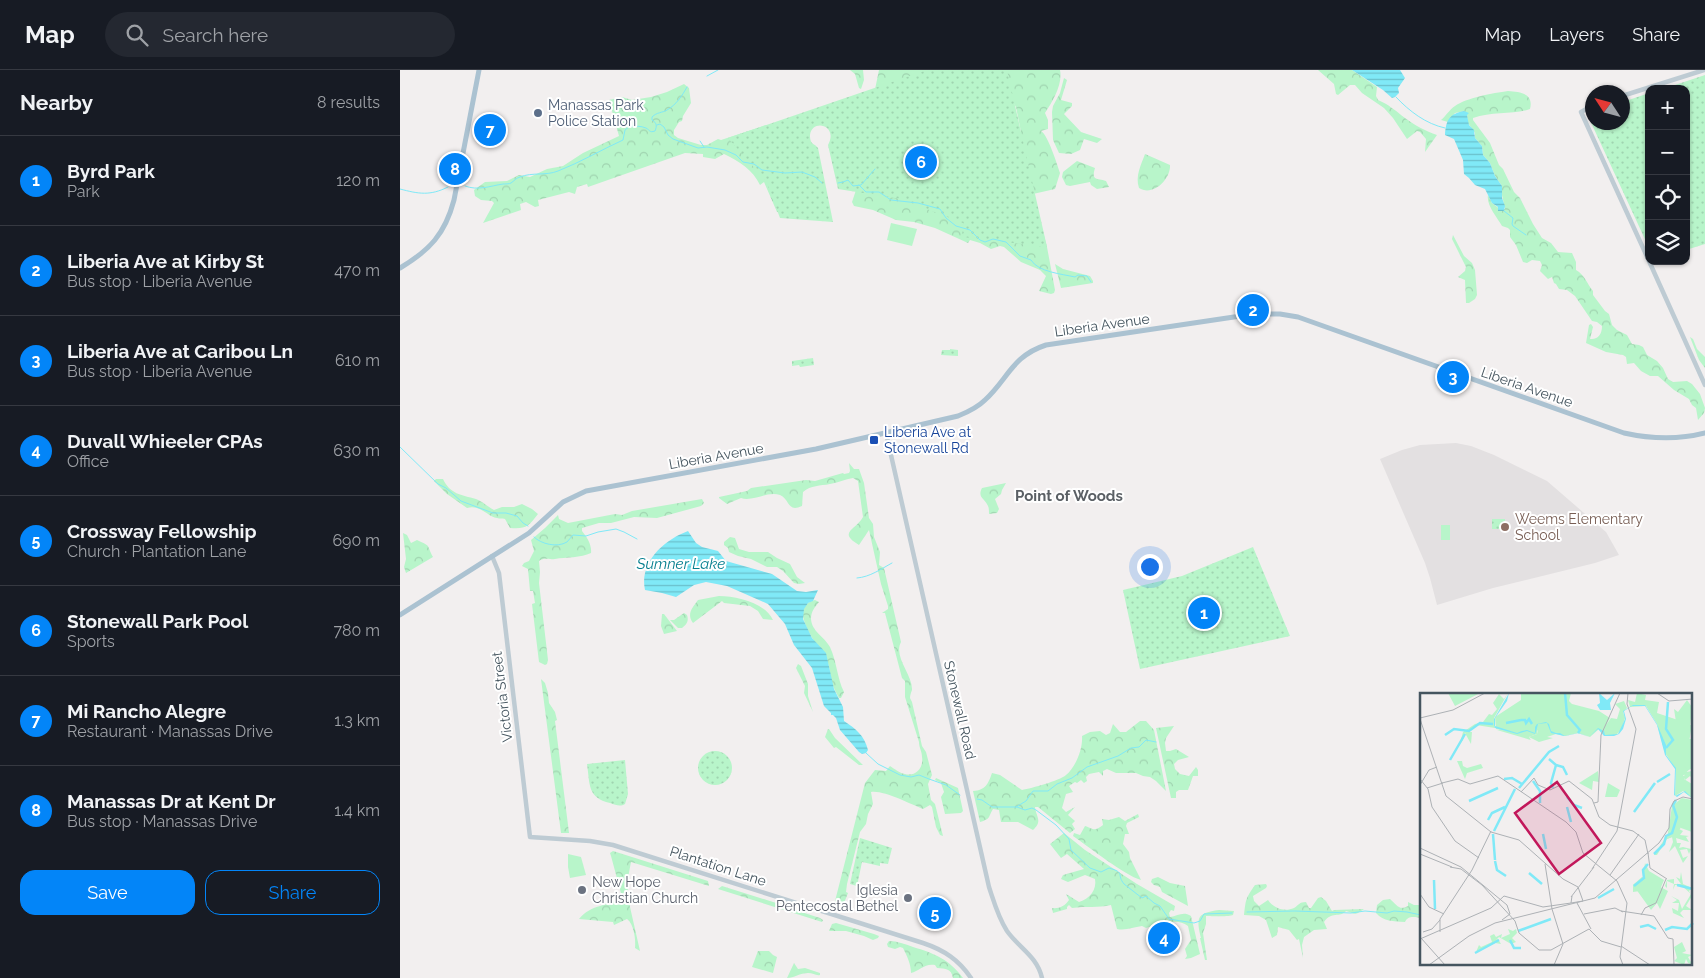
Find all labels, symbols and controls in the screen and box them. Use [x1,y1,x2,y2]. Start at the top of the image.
search box [105,12,455,57]
text: Map [25,20,75,49]
icon: search [123,21,151,49]
text: Search here [163,24,268,46]
text: Map [1485,24,1521,45]
text: Layers [1549,24,1604,45]
text: Share [1632,24,1680,45]
north arrow [1585,85,1630,130]
map controls [1645,85,1690,265]
button: + [1645,85,1690,130]
text: Nearby [20,90,93,115]
text: 8 results [317,93,380,112]
place label: Manassas Park Police Station [548,97,644,129]
marker: Manassas Park Police Station [532,107,544,119]
pin: 7 [474,111,506,149]
button: − [1645,130,1690,175]
pin: 6 [905,143,937,181]
pin: 8 [439,150,471,188]
text: Byrd Park [67,160,155,182]
text: 1 [32,171,40,190]
text: 120 m [336,171,380,190]
button: locate [1645,175,1690,220]
text: Park [67,182,100,201]
button: layers [1645,220,1690,265]
text: Liberia Ave at Kirby St [67,250,264,272]
text: 2 [31,261,41,280]
text: 470 m [334,261,380,280]
text: Bus stop · Liberia Avenue [67,272,252,291]
pin: 2 [1237,291,1269,329]
street label: Liberia Avenue [1053,310,1151,340]
text: Liberia Ave at Caribou Ln [67,340,293,362]
text: 3 [32,351,40,370]
text: 610 m [335,351,380,370]
pin: 3 [1437,358,1469,396]
text: Bus stop · Liberia Avenue [67,362,252,381]
street label: Liberia Avenue [1479,364,1575,410]
place label: Liberia Ave at Stonewall Rd [884,424,971,456]
text: Duvall Whieeler CPAs [67,430,263,452]
marker: Liberia Ave at Stonewall Rd [868,434,880,446]
street label: Liberia Avenue [667,440,765,472]
text: 4 [31,441,41,460]
text: 630 m [333,441,380,460]
text: Office [67,452,109,471]
district label: Point of Woods [1015,487,1123,505]
place label: Weems Elementary School [1515,511,1643,543]
text: Crossway Fellowship [67,520,256,542]
marker: Weems Elementary School [1499,521,1511,533]
text: 5 [32,531,40,550]
text: 690 m [332,531,380,550]
text: Church · Plantation Lane [67,542,246,561]
your location [1137,554,1163,580]
water label: Sumner Lake [636,555,725,573]
pin: 1 [1188,594,1220,632]
text: Stonewall Park Pool [67,610,248,632]
text: 6 [31,621,41,640]
text: 780 m [333,621,380,640]
text: Sports [67,632,115,651]
street label: Victoria Street [488,650,515,743]
street label: Stonewall Road [941,659,979,761]
inset map [1420,693,1692,966]
text: Mi Rancho Alegre [67,700,226,722]
text: 7 [32,711,40,730]
text: 1.3 km [334,711,380,730]
text: Restaurant · Manassas Drive [67,722,273,741]
text: Manassas Dr at Kent Dr [67,790,276,812]
text: 8 [31,801,41,820]
text: 1.4 km [334,801,380,820]
text: Bus stop · Manassas Drive [67,812,257,831]
street label: Plantation Lane [668,843,768,889]
button: Save [20,870,195,915]
button: Share [205,870,380,915]
place label: New Hope Christian Church [592,874,698,906]
place label: Iglesia Pentecostal Bethel [776,882,898,914]
marker: New Hope Christian Church [576,884,588,896]
marker: Iglesia Pentecostal Bethel [902,892,914,904]
pin: 5 [919,894,951,932]
pin: 4 [1148,919,1180,957]

